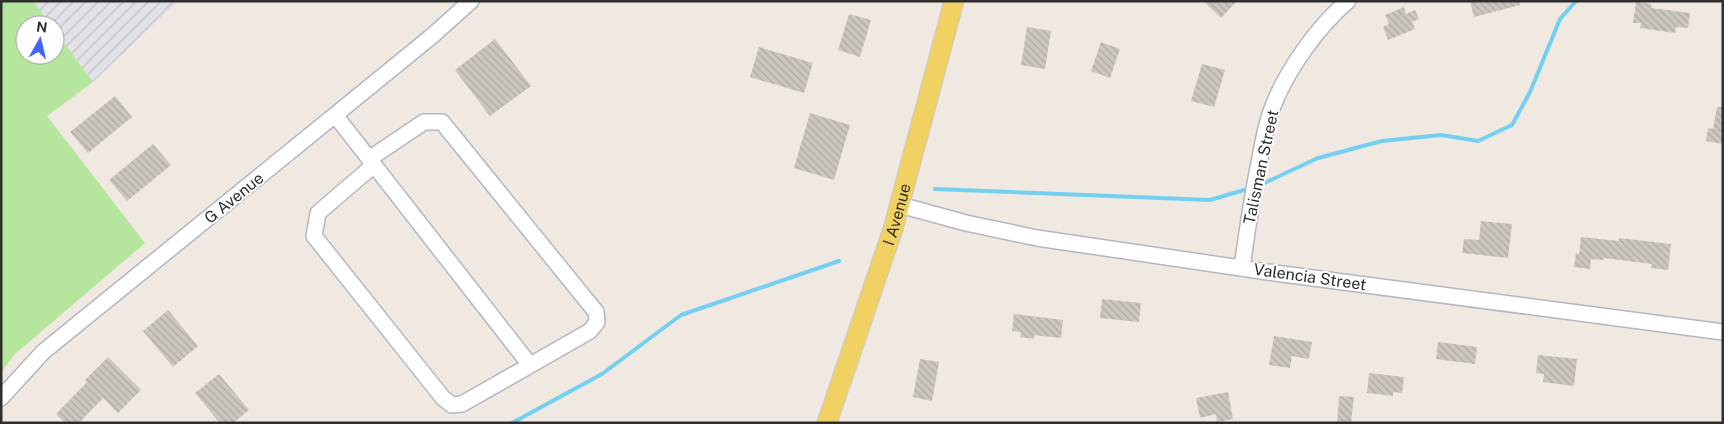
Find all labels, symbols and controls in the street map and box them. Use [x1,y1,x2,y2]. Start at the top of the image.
north arrow [15,15,65,65]
text: N [35,18,48,36]
street label: Talisman Street [1240,108,1282,226]
street label: G Avenue [201,168,267,228]
street label: I Avenue [879,181,914,248]
street label: Valencia Street [1252,260,1368,294]

